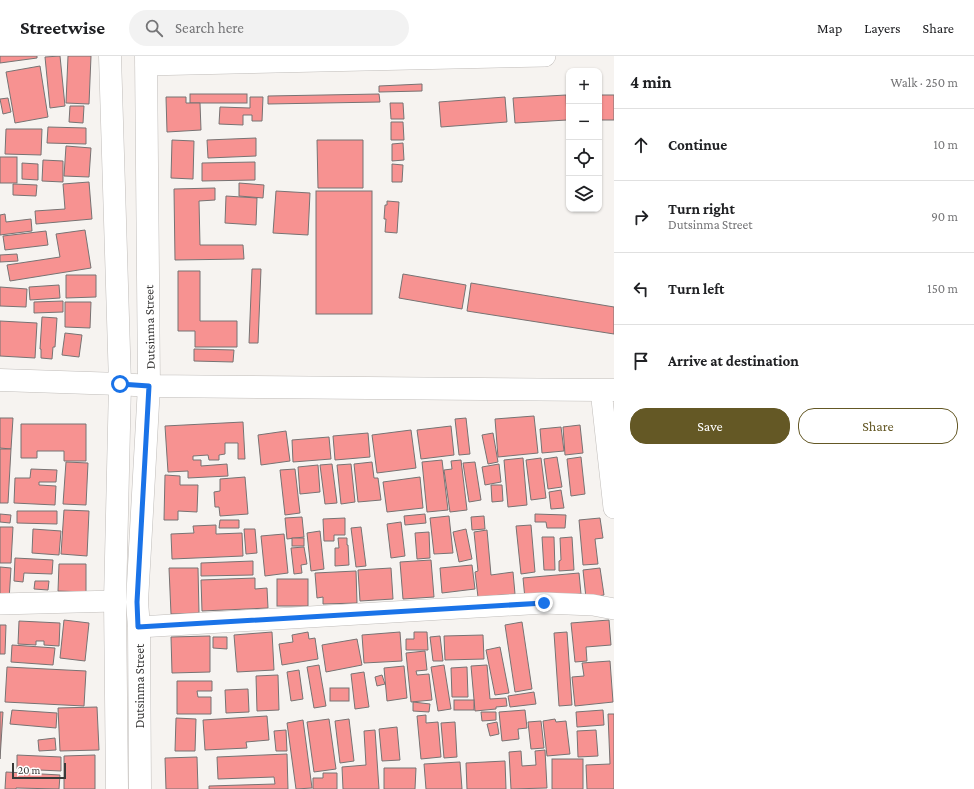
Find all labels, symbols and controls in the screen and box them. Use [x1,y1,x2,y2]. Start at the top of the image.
search box [129,10,409,46]
text: Streetwise [20,17,105,38]
icon: search [143,17,165,39]
text: Search here [175,20,244,36]
text: Map [817,20,842,36]
text: Layers [864,20,901,36]
text: Share [923,20,954,36]
map controls [566,68,602,212]
button: + [566,68,602,104]
text: 4 min [630,73,672,92]
text: Walk · 250 m [890,75,958,90]
button: − [566,104,602,140]
icon: ahead [630,134,652,156]
text: Continue [668,137,727,153]
text: 10 m [933,137,958,152]
button: locate [566,140,602,176]
button: layers [566,176,602,212]
text: Turn right [668,201,735,217]
icon: right [630,206,652,228]
text: 90 m [931,209,958,224]
text: Dutsinma Street [668,217,753,232]
icon: left [630,278,652,300]
text: Turn left [668,281,724,297]
text: 150 m [927,281,958,296]
street label: Dutsinma Street [141,284,158,369]
icon: arrive [630,350,652,372]
text: Arrive at destination [668,353,799,369]
route start [111,375,129,393]
button: Save [630,408,790,444]
button: Share [798,408,958,444]
route end [535,594,553,612]
street label: Dutsinma Street [132,643,147,728]
scale bar [12,761,66,780]
text: 20 m [18,764,40,776]

